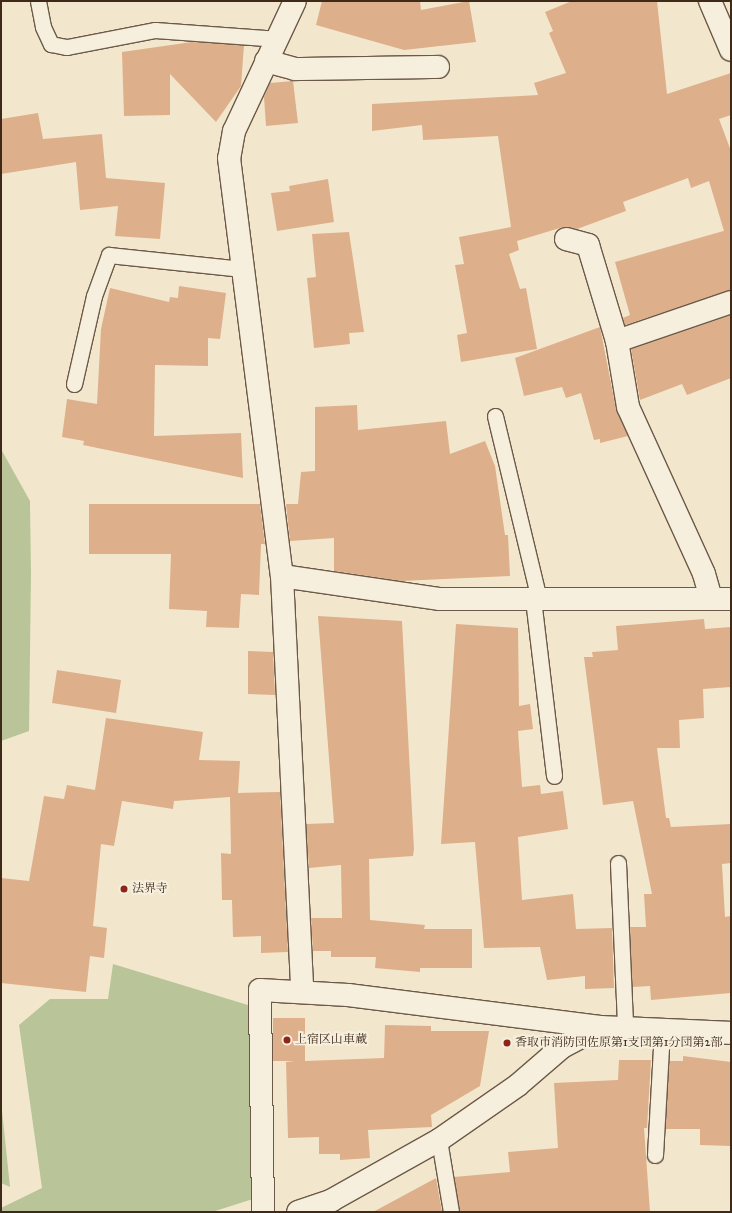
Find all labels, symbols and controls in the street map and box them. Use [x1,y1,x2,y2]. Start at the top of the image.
place label: 法界寺 [132,882,168,896]
marker: 法界寺 [119,884,129,894]
place label: 上宿区山車蔵 [295,1033,367,1047]
marker: 上宿区山車蔵 [282,1035,292,1045]
place label: 香取市消防団佐原第1支団第1分団第2部 [515,1036,722,1050]
marker: 香取市消防団佐原第1支団第1分団第2部 [502,1038,512,1048]

